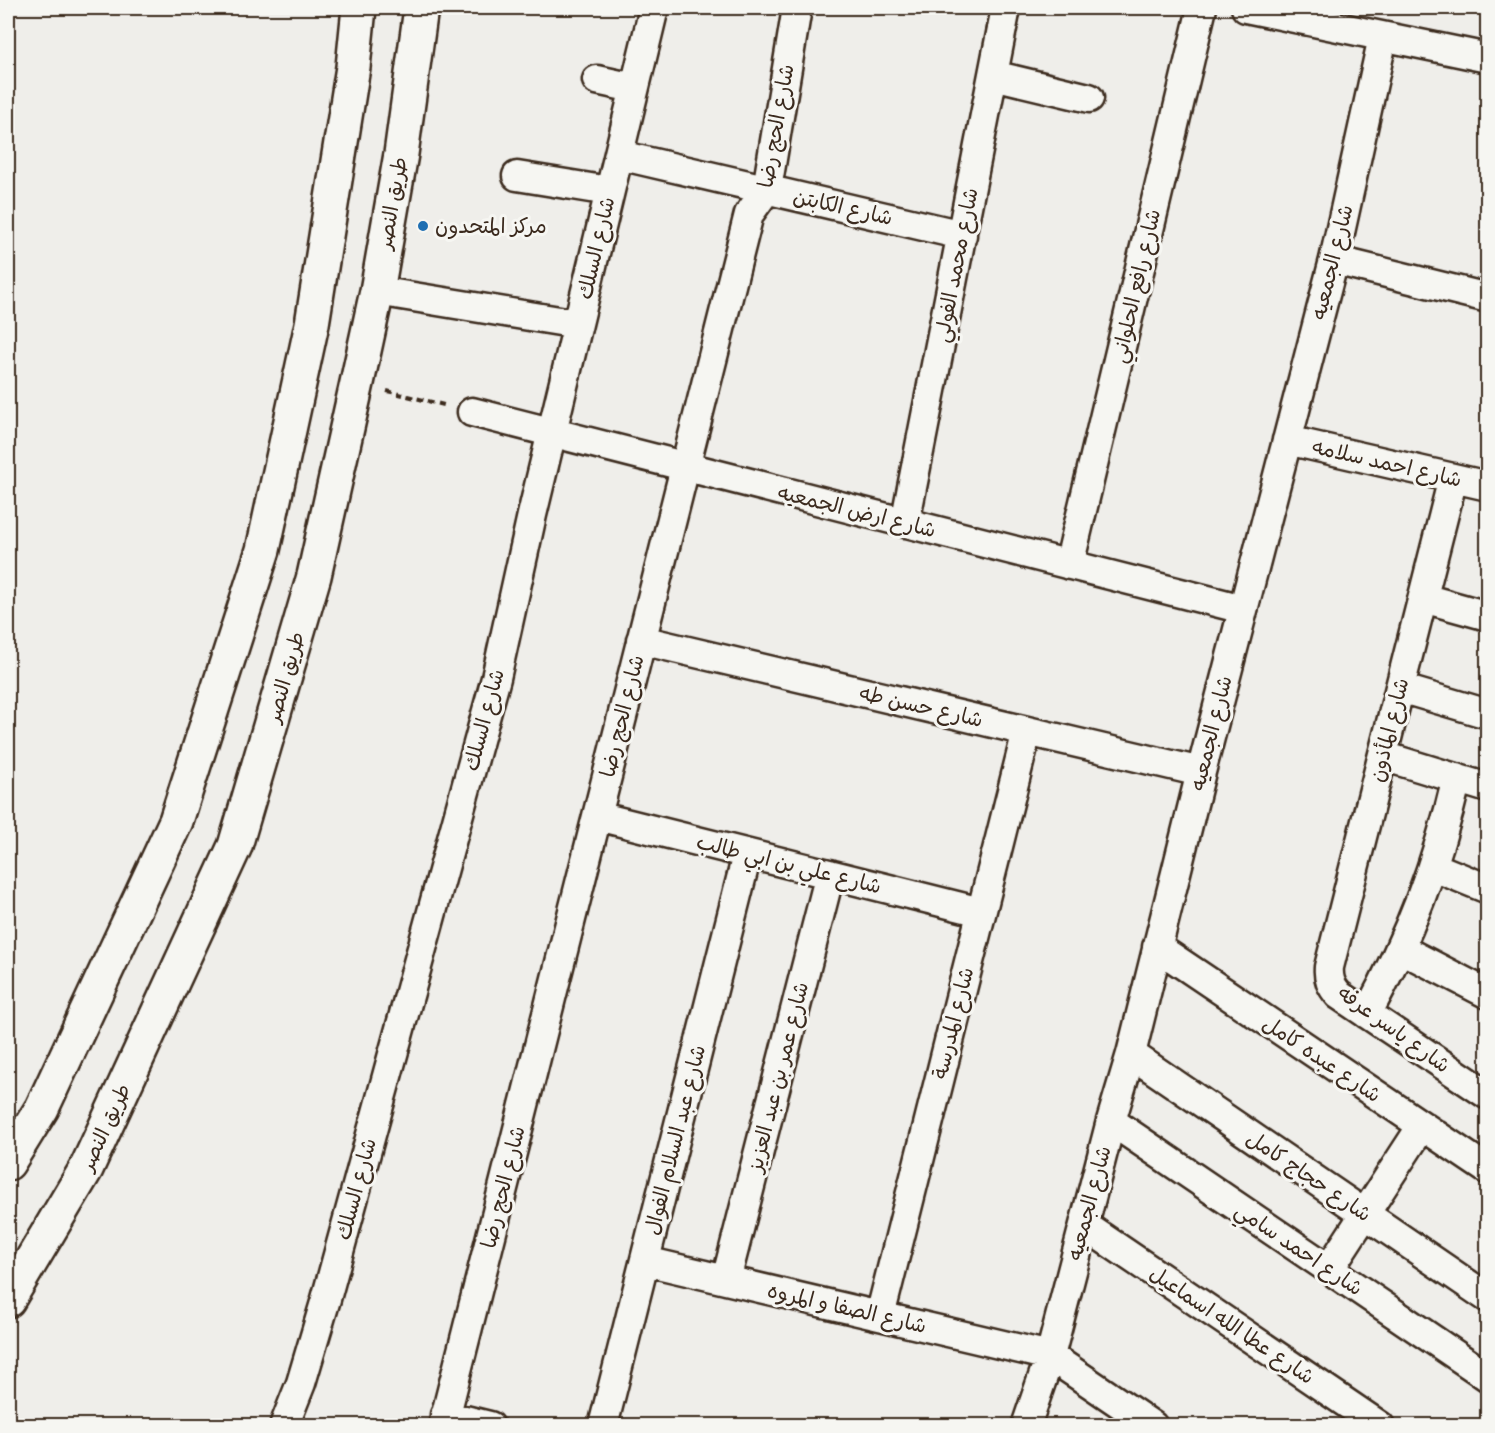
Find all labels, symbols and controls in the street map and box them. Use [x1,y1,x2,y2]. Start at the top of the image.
street label: شارع الحج رضا [752,62,804,191]
street label: طريق النصر [371,155,417,254]
street label: شارع الكابتن [790,183,895,235]
street label: شارع محمد الفولي [928,185,990,346]
street label: شارع السلك [572,194,624,303]
street label: شارع الجمعيه [1305,202,1363,323]
street label: شارع رافع الحلواني [1106,206,1172,367]
place label: مركز المتحدون [435,213,547,243]
marker: مركز المتحدون [416,219,430,233]
street label: شارع احمد سلامه [1309,433,1464,497]
street label: شارع ارض الجمعيه [774,479,939,547]
street label: طريق النصر [259,629,314,728]
street label: شارع الحج رضا [594,652,654,781]
street label: شارع السلك [458,666,514,775]
street label: شارع الجمعيه [1184,673,1242,794]
street label: شارع المأذون [1364,675,1418,786]
street label: شارع حسن طه [856,679,986,737]
street label: شارع علي بن ابي طالب [692,828,884,905]
street label: شارع المدرسة [927,964,983,1083]
street label: شارع عمر بن عبد العزيز [741,979,818,1178]
street label: شارع ياسر عرفه [1330,979,1455,1082]
street label: شارع عبده كامل [1256,1010,1386,1111]
street label: شارع عبد السلام الفوال [639,1042,715,1239]
street label: طريق النصر [73,1079,140,1178]
street label: شارع الحج رضا [475,1123,535,1252]
street label: شارع حجاج كامل [1239,1125,1376,1231]
street label: شارع السلك [330,1135,386,1244]
street label: شارع الجمعيه [1061,1143,1121,1264]
street label: شارع احمد سامي [1227,1197,1368,1306]
street label: شارع عطا الله اسماعيل [1142,1260,1319,1393]
street label: شارع الصفا و المروه [764,1277,929,1343]

